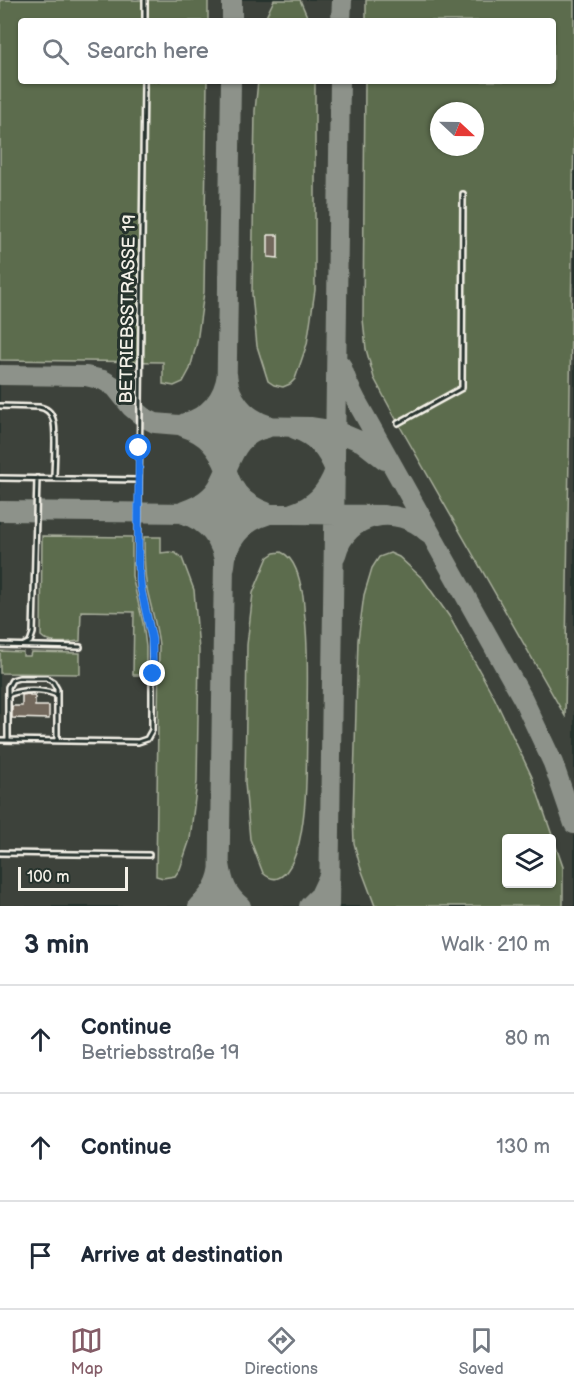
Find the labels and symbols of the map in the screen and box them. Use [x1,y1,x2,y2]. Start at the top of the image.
north arrow [430,102,484,156]
street label: BETRIEBSSTRASSE 19 [116,214,140,404]
route start [125,434,151,460]
route end [139,660,165,686]
scale bar [18,864,128,892]

